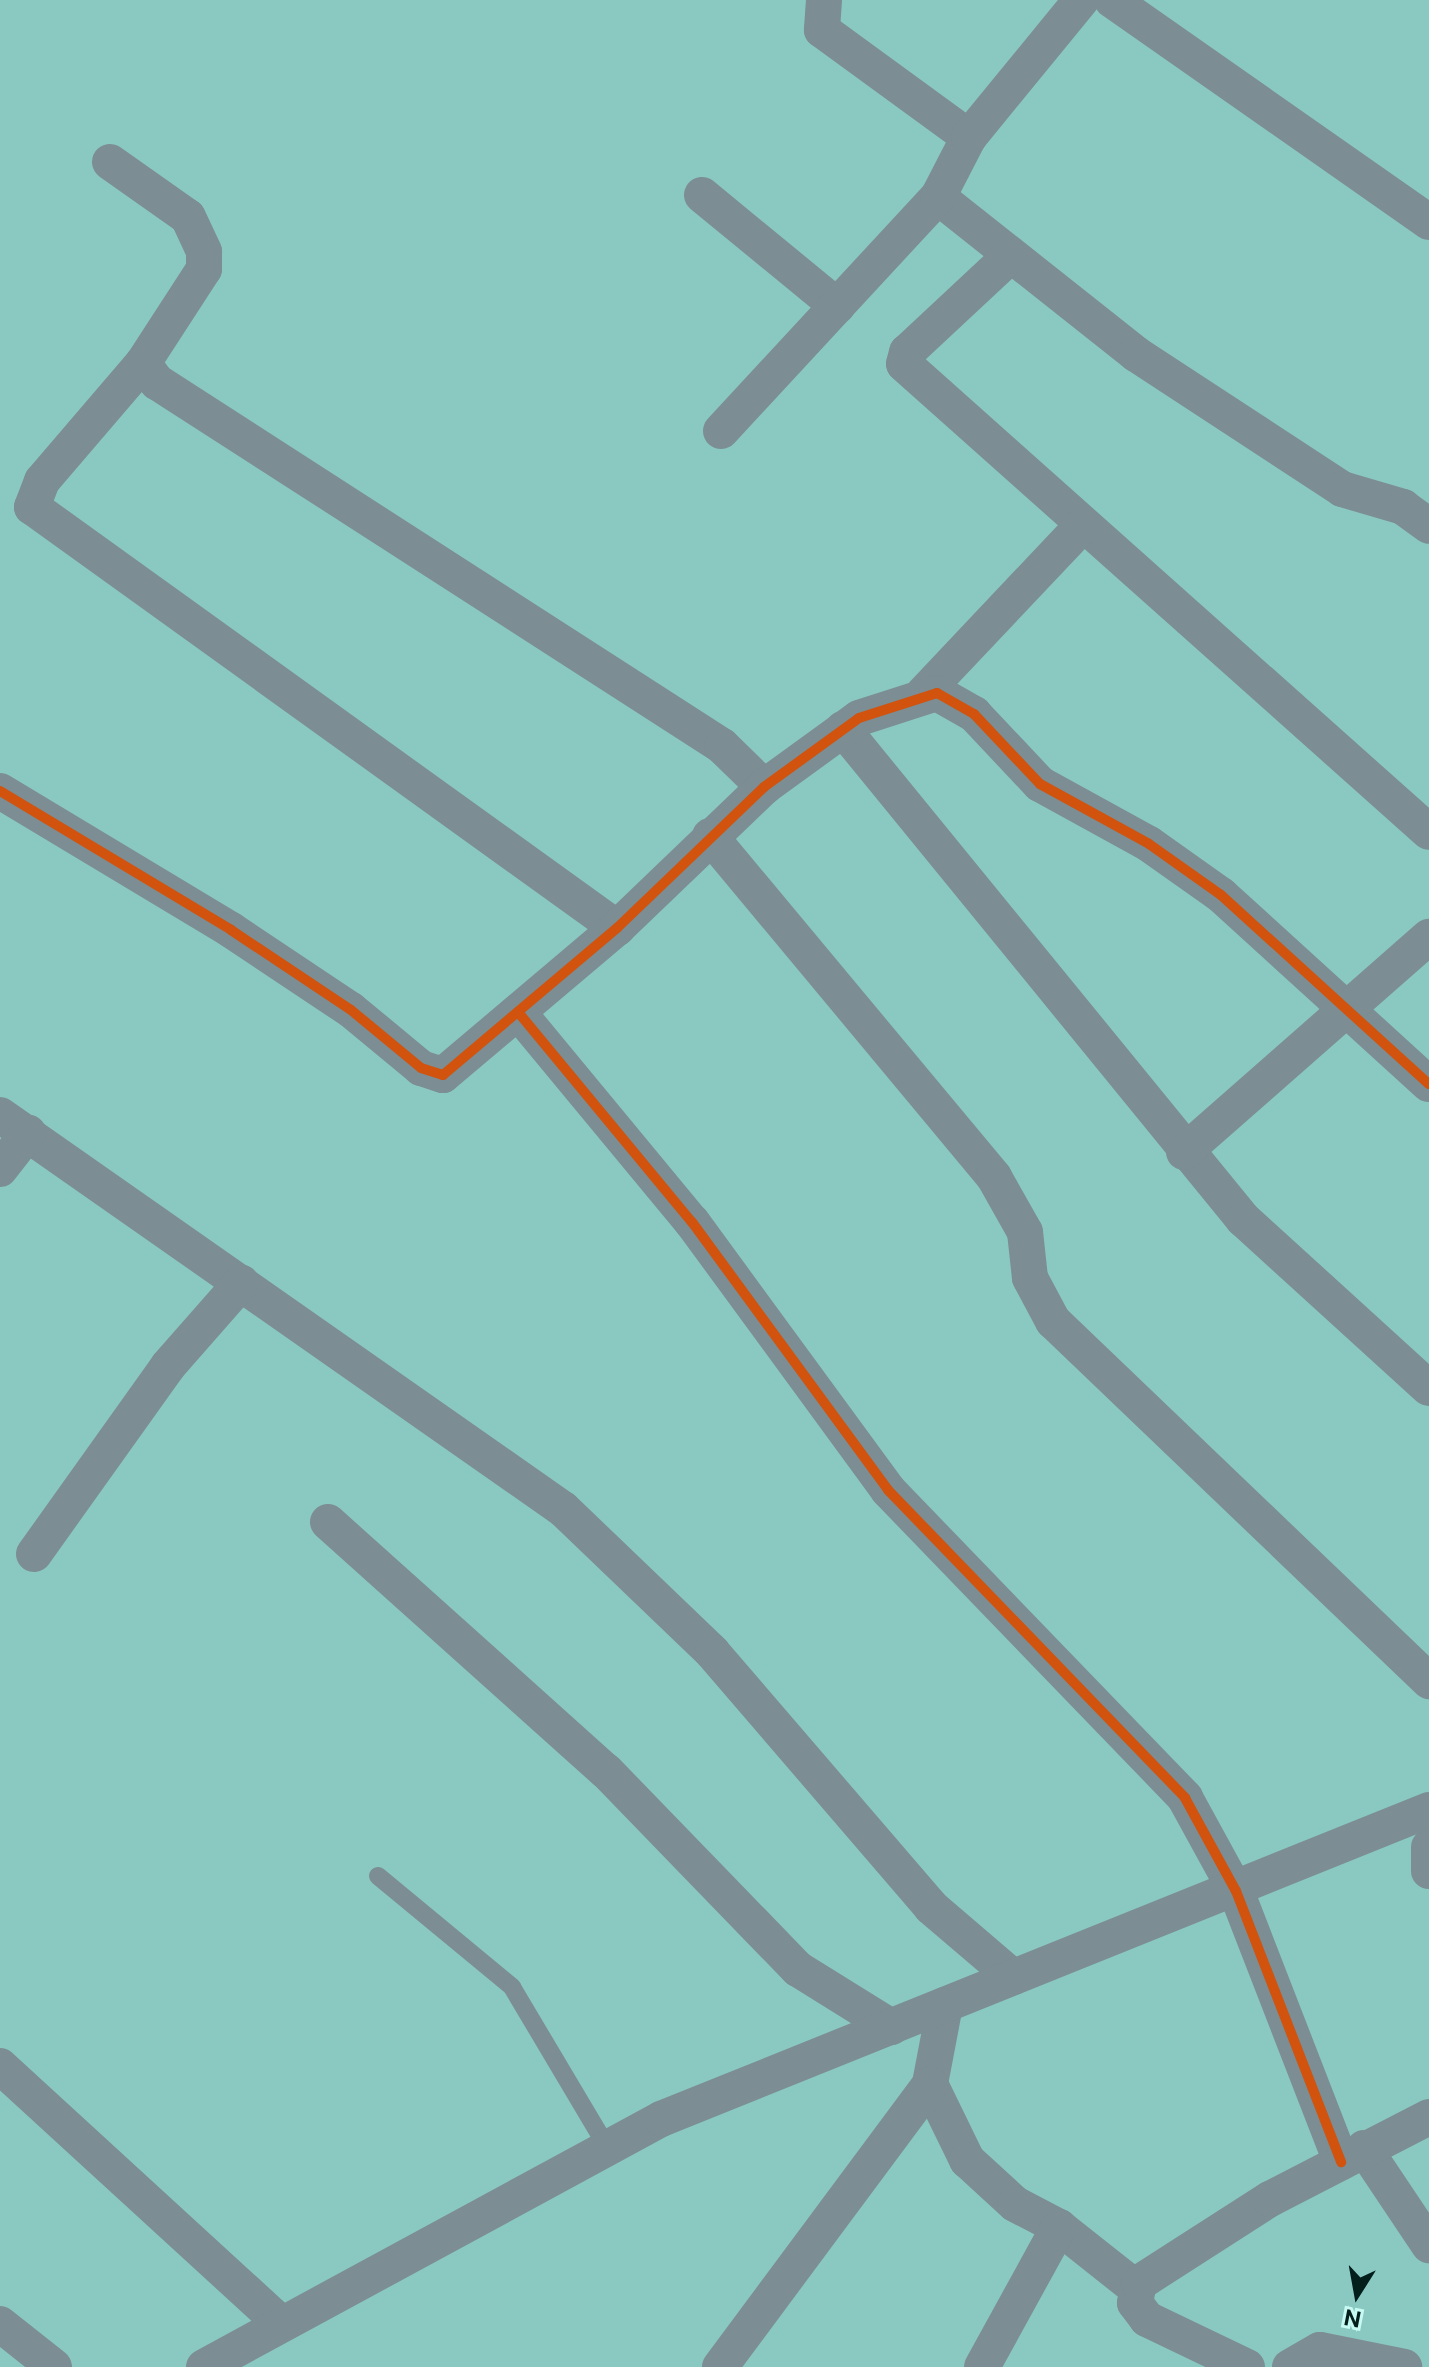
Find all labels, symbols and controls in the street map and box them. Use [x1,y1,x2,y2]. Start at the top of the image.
north arrow [1317,2255,1397,2335]
text: N [1341,2304,1363,2333]

